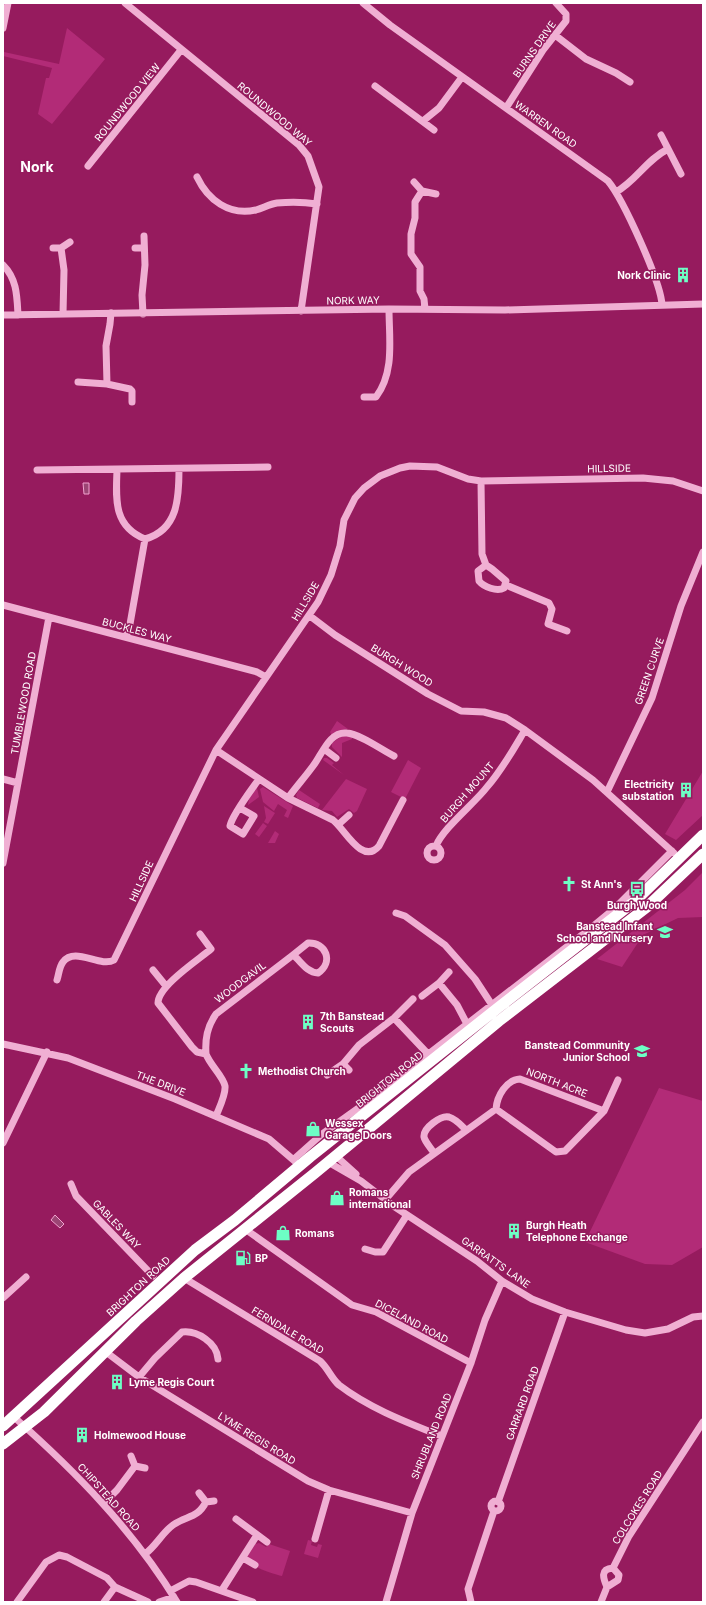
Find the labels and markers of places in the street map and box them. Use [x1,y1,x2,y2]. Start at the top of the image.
building icon: Nork Clinic [674,266,692,284]
place label: Nork Clinic [617,269,671,281]
place label: Electricity substation [622,778,674,802]
building icon: Electricity substation [677,781,695,799]
church icon: St Ann's [560,875,578,893]
place label: St Ann's [581,878,623,890]
bus stop icon: Burgh Wood [628,880,646,898]
place label: Burgh Wood [607,899,667,912]
place label: Banstead Infant School and Nursery [557,920,653,945]
school or university icon: Banstead Infant School and Nursery [656,923,674,941]
place label: 7th Banstead Scouts [320,1010,384,1034]
building icon: 7th Banstead Scouts [299,1013,317,1031]
place label: Banstead Community Junior School [525,1039,630,1063]
school or university icon: Banstead Community Junior School [633,1042,651,1060]
church icon: Methodist Church [237,1062,255,1080]
place label: Methodist Church [258,1065,346,1077]
place label: Wessex Garage Doors [325,1117,392,1142]
shop icon: Wessex Garage Doors [304,1120,322,1138]
place label: Romans international [349,1186,411,1210]
shop icon: Romans international [328,1189,346,1207]
place label: Burgh Heath Telephone Exchange [526,1219,628,1244]
building icon: Burgh Heath Telephone Exchange [505,1222,523,1240]
shop icon: Romans [274,1224,292,1242]
place label: Romans [295,1227,335,1239]
fuel station icon: BP [234,1249,252,1267]
place label: BP [255,1252,269,1264]
building icon: Lyme Regis Court [108,1373,126,1391]
place label: Lyme Regis Court [129,1376,215,1389]
building icon: Holmewood House [73,1426,91,1444]
place label: Holmewood House [94,1429,186,1441]

